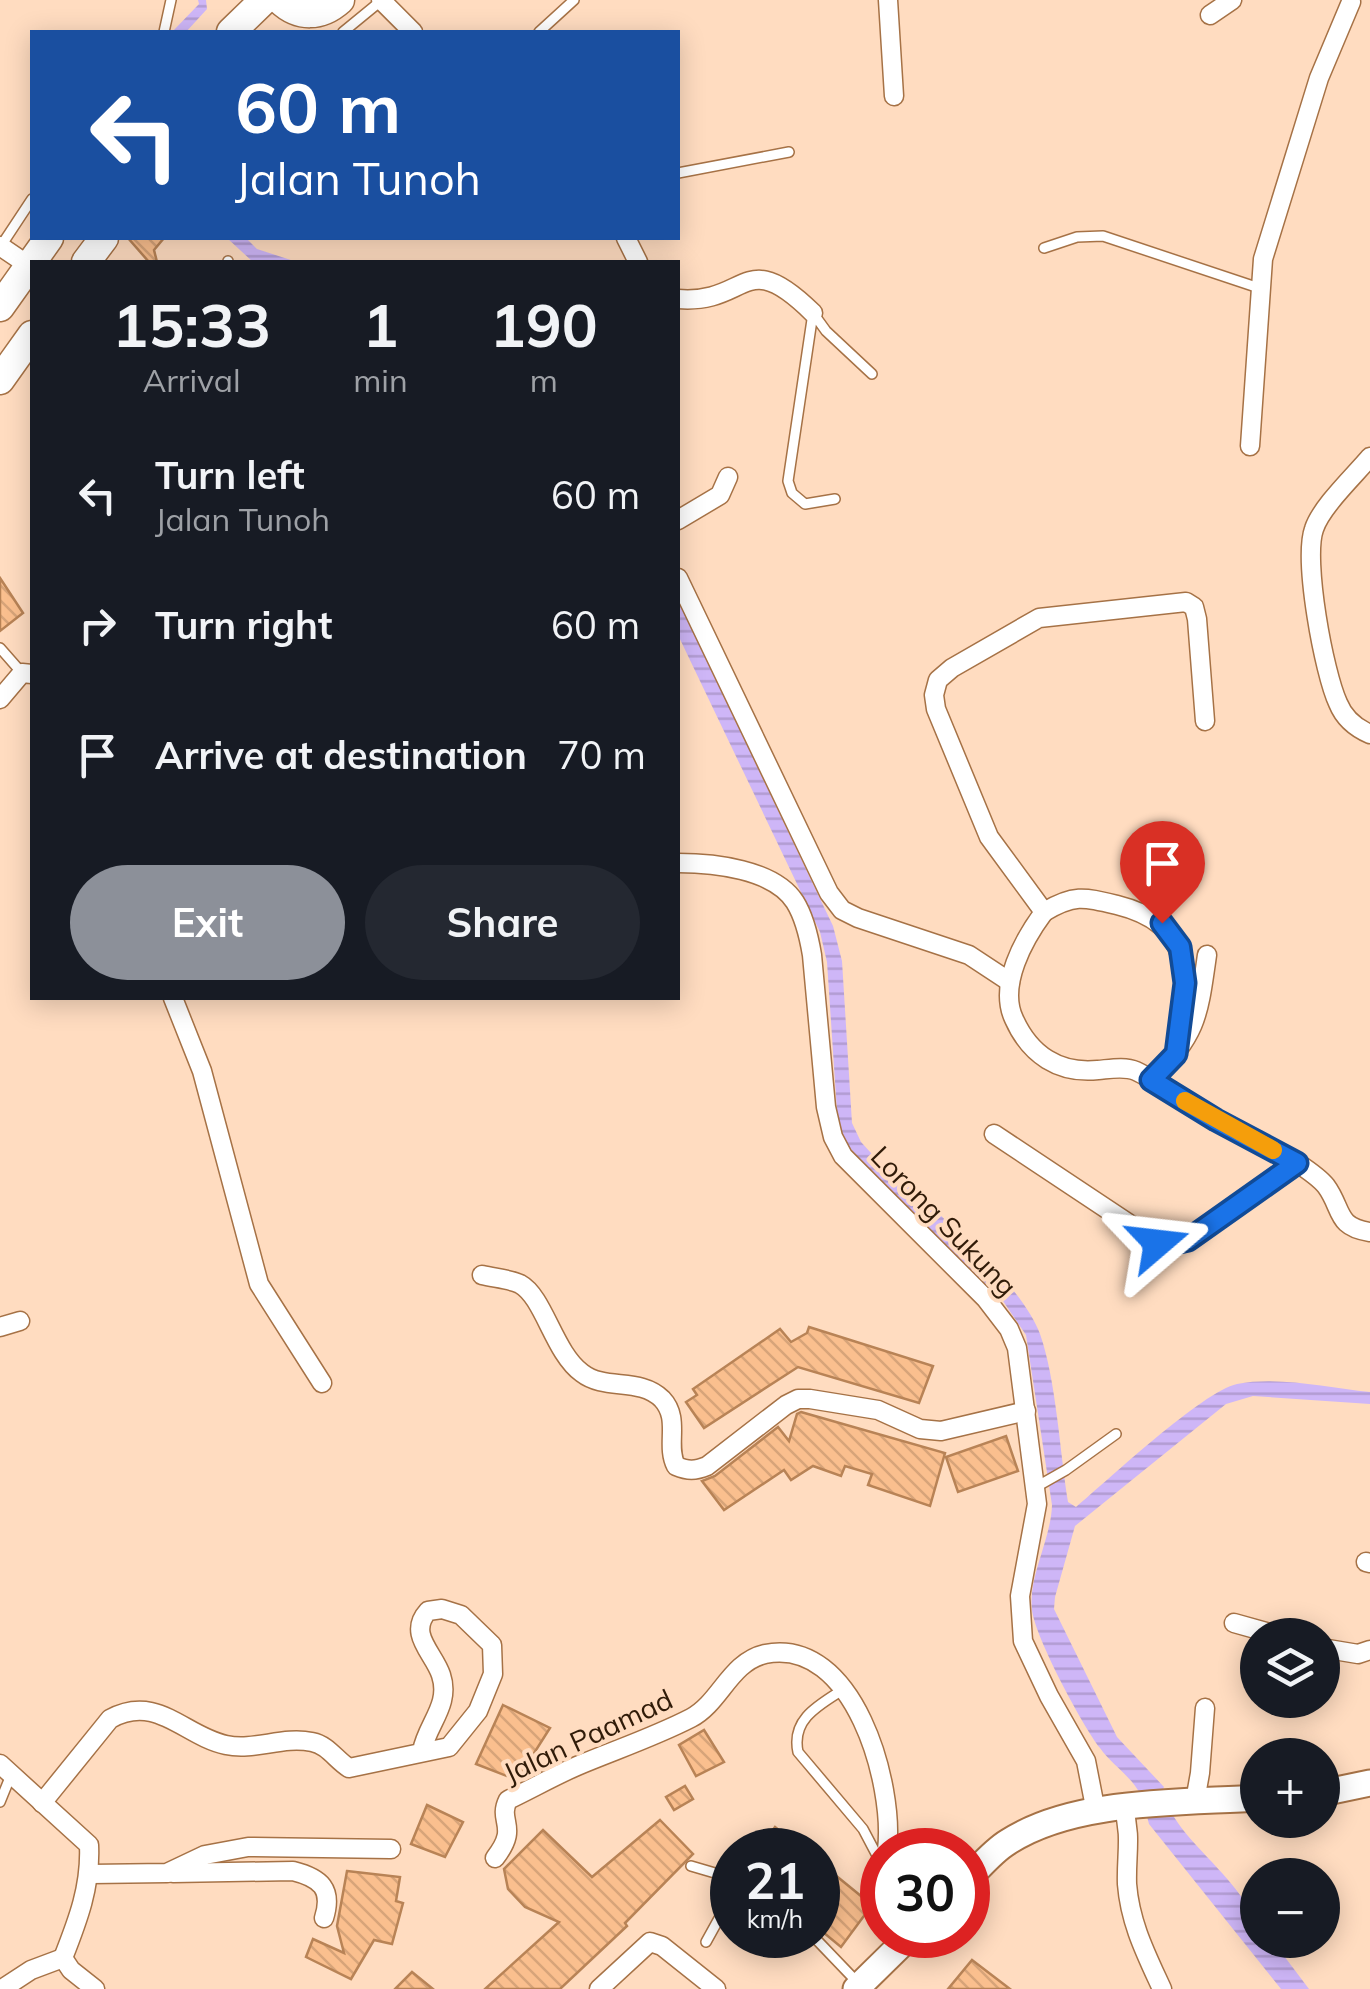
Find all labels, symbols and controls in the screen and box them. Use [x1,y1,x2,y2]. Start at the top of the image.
text: 60 m [235,63,401,151]
icon: left [70,70,200,200]
text: Jalan Tunoh [235,150,481,206]
text: 15:33 [112,287,271,362]
text: 1 [362,287,398,362]
text: 190 [490,287,598,362]
text: Arrival [143,360,241,400]
text: min [353,360,408,400]
text: m [530,360,558,400]
text: Turn left [155,451,305,499]
icon: left [70,468,125,523]
text: 60 m [551,471,640,519]
text: Jalan Tunoh [155,499,330,539]
icon: right [70,598,125,653]
text: Turn right [155,601,332,649]
text: 60 m [551,601,640,649]
icon: arrive [70,728,125,783]
text: Arrive at destination [155,731,527,779]
text: 70 m [557,731,646,779]
pin [1120,821,1205,924]
icon: arrive [1135,836,1190,891]
button: Exit [70,865,345,980]
button: Share [365,865,640,980]
street label: Lorong Sukung [864,1138,1025,1303]
position arrow [1106,1191,1210,1295]
map controls [1240,1618,1340,1958]
button: layers [1240,1618,1340,1718]
street label: Jalan Paamad [498,1681,678,1790]
button: + [1240,1738,1340,1838]
speed limit sign: 30 [860,1828,990,1958]
text: 21 [745,1849,805,1912]
button: − [1240,1858,1340,1958]
text: km/h [747,1903,803,1934]

